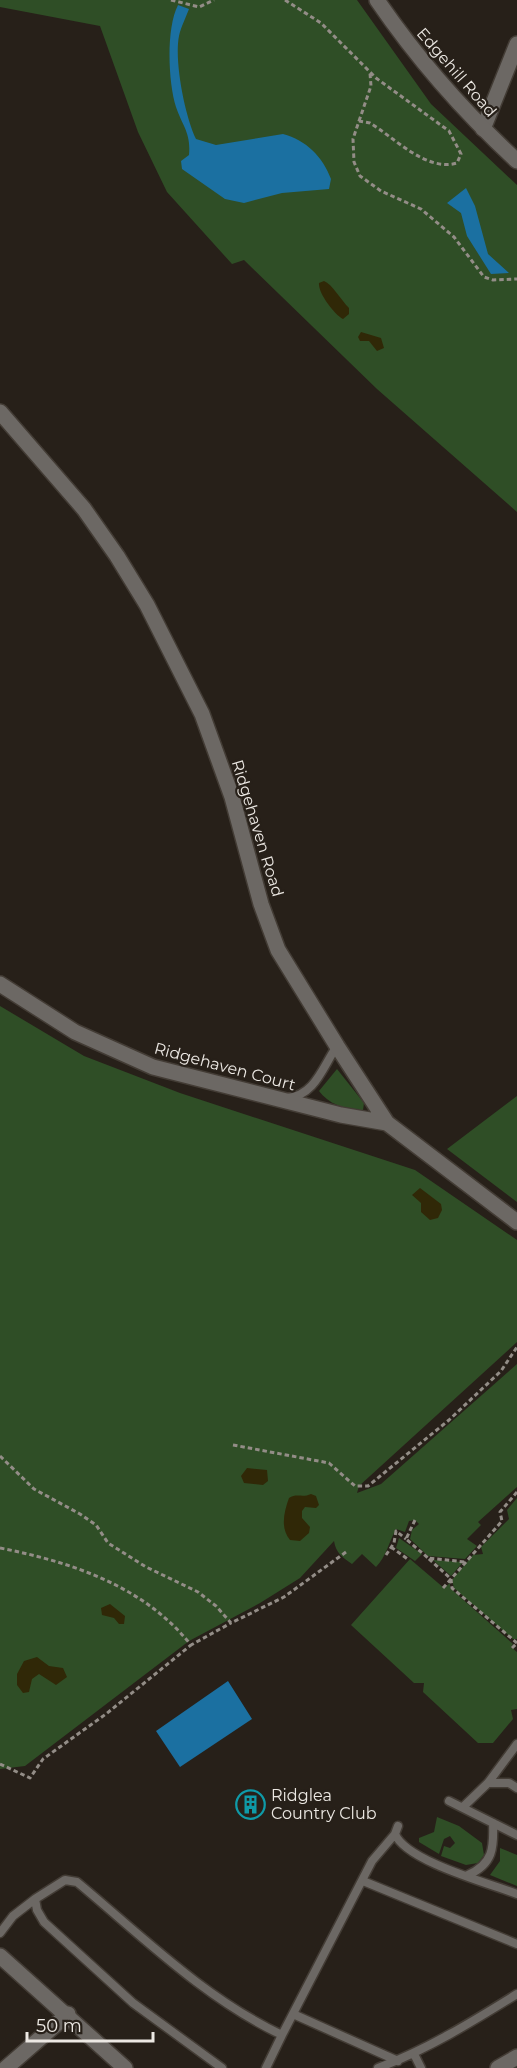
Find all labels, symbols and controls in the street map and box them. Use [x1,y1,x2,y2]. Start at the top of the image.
street label: Edgehill Road [413,24,500,121]
street label: Ridgehaven Road [228,757,287,899]
street label: Ridgehaven Court [152,1038,298,1095]
place label: Ridglea Country Club [271,1786,377,1823]
building icon: Ridglea Country Club [234,1788,266,1820]
scale bar [27,2005,153,2043]
text: 50 m [36,2015,82,2037]

